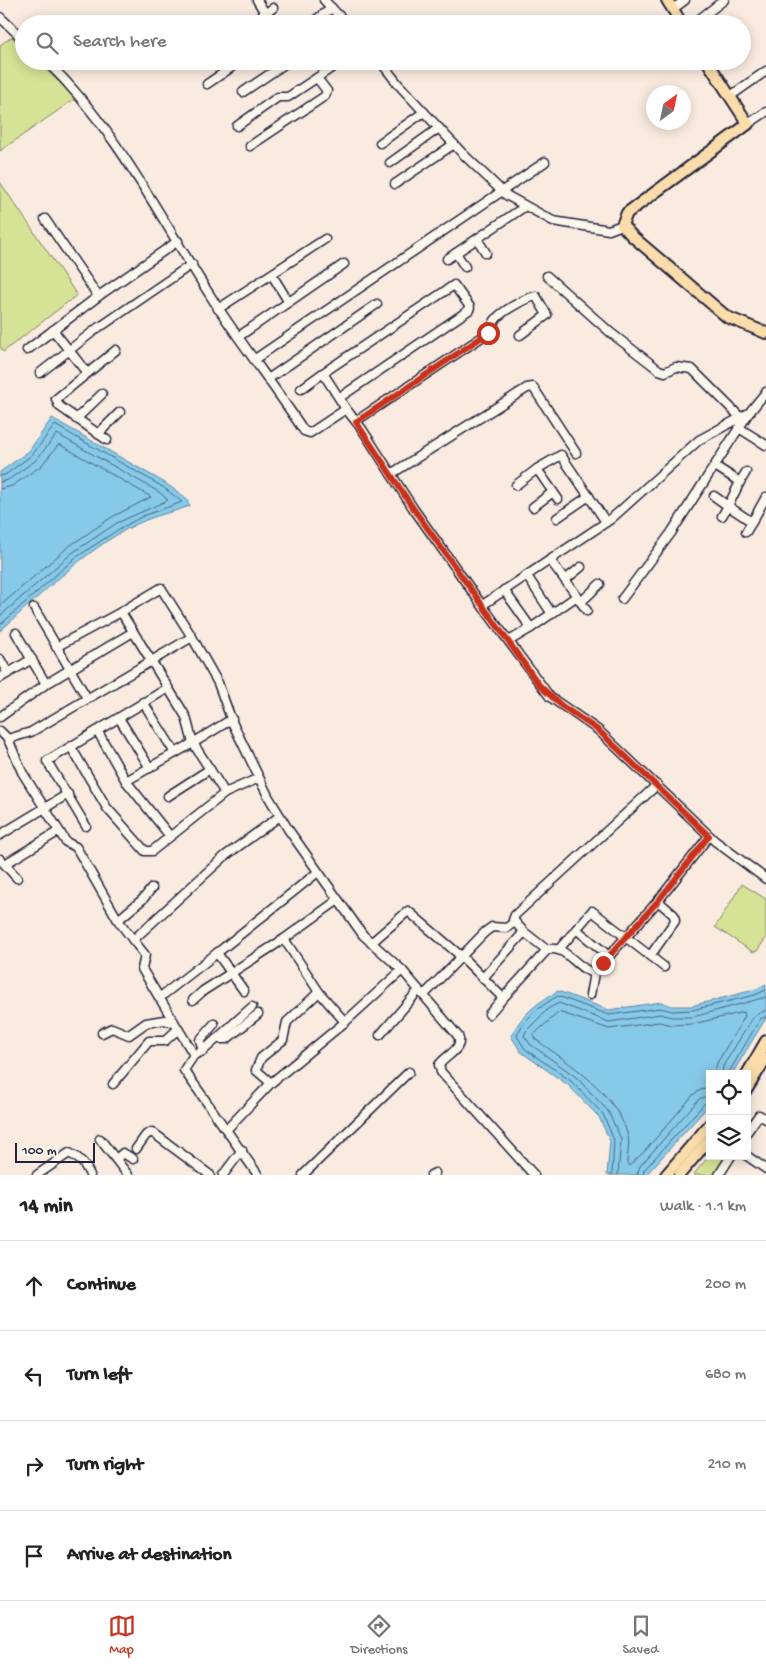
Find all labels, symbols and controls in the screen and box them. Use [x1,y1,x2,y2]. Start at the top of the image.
search box [15,15,751,70]
icon: search [33,29,61,57]
text: Search here [73,31,167,54]
north arrow [646,85,691,130]
route start [477,322,500,345]
route end [592,952,615,975]
map controls [706,1070,751,1160]
button: locate [706,1070,751,1115]
button: layers [706,1115,751,1160]
scale bar [15,1140,95,1163]
text: 100 m [22,1143,57,1160]
text: 14 min [20,1195,73,1220]
text: Walk · 1.1 km [660,1198,746,1217]
icon: ahead [20,1272,48,1300]
text: Continue [67,1274,136,1297]
text: 200 m [705,1276,746,1295]
icon: left [20,1362,48,1390]
text: Turn left [67,1364,131,1387]
text: 680 m [705,1366,746,1385]
icon: right [20,1452,48,1480]
text: Turn right [67,1454,143,1477]
text: 210 m [707,1456,746,1475]
icon: arrive [20,1542,48,1570]
text: Arrive at destination [67,1544,231,1567]
tab: Map [108,1612,136,1659]
tab: Directions [351,1612,408,1659]
tab: Saved [623,1612,658,1659]

